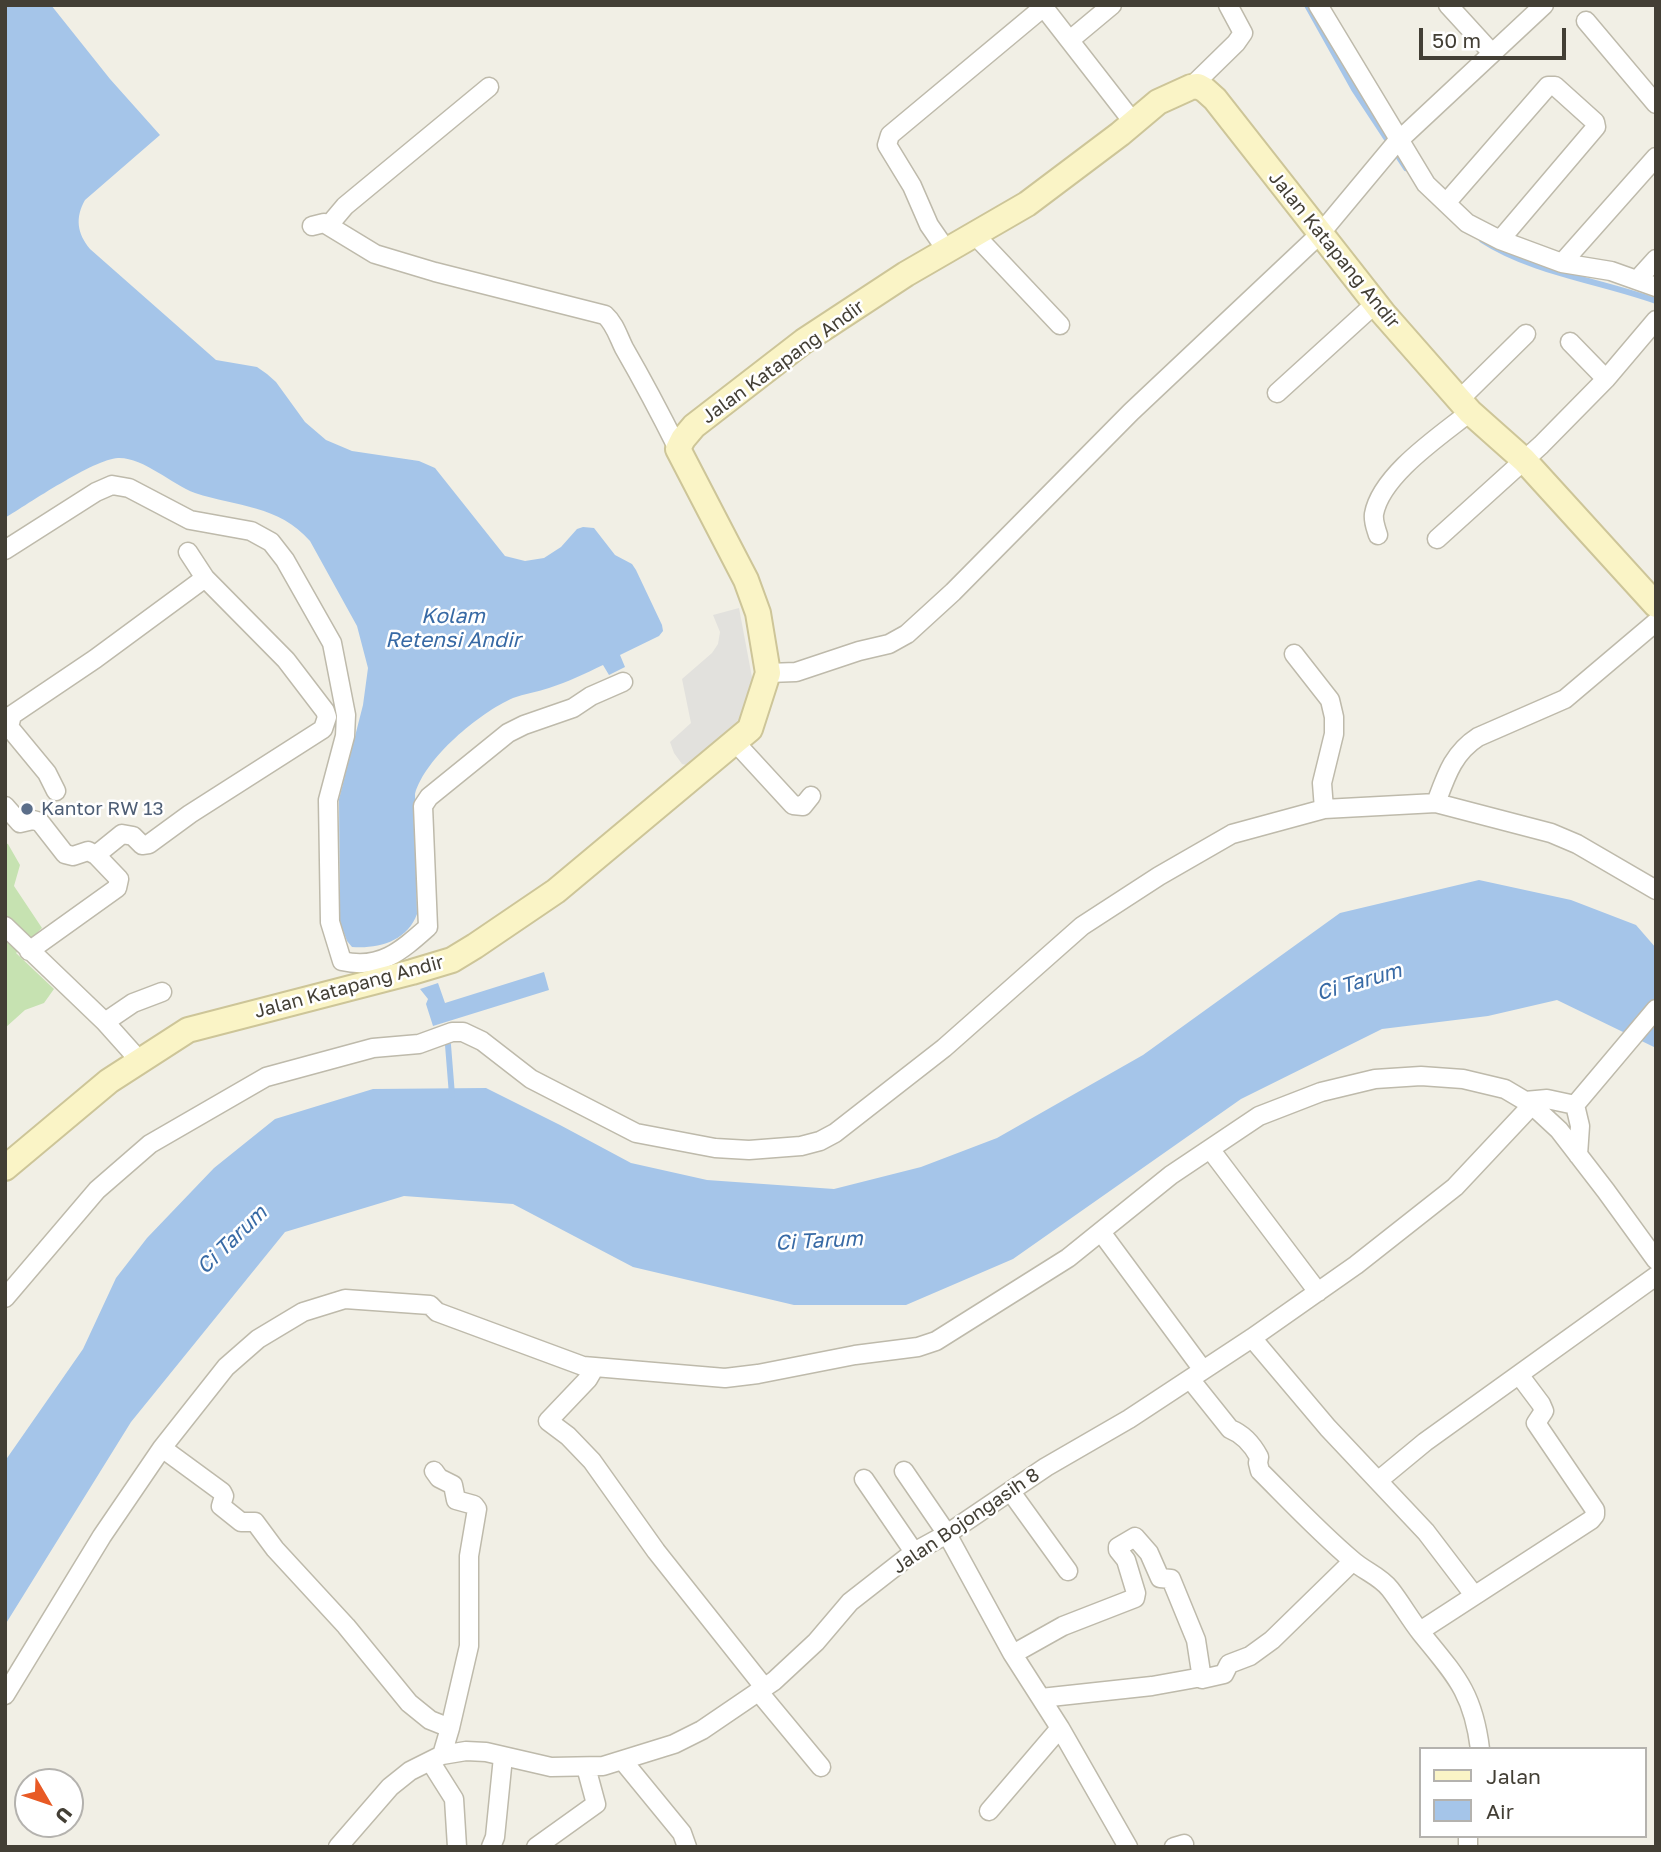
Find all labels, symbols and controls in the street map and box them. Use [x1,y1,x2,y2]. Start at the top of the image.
scale bar [1423,14,1570,58]
text: 50 m [1432,27,1481,53]
street label: Jalan Katapang Andir [1264,167,1404,333]
street label: Jalan Katapang Andir [697,295,869,429]
water label: Kolam Retensi Andir [385,603,521,653]
place label: Kantor RW 13 [41,798,164,820]
marker: Kantor RW 13 [19,801,35,817]
street label: Jalan Katapang Andir [252,951,446,1023]
water label: Ci Tarum [1313,958,1405,1006]
water label: Ci Tarum [192,1200,272,1280]
water label: Ci Tarum [775,1226,863,1256]
street label: Jalan Bojongasih 8 [888,1463,1044,1579]
legend [1420,1747,1647,1838]
text: Jalan [1486,1763,1541,1789]
north arrow [14,1768,84,1838]
text: Air [1486,1798,1514,1824]
text: U [51,1803,77,1828]

